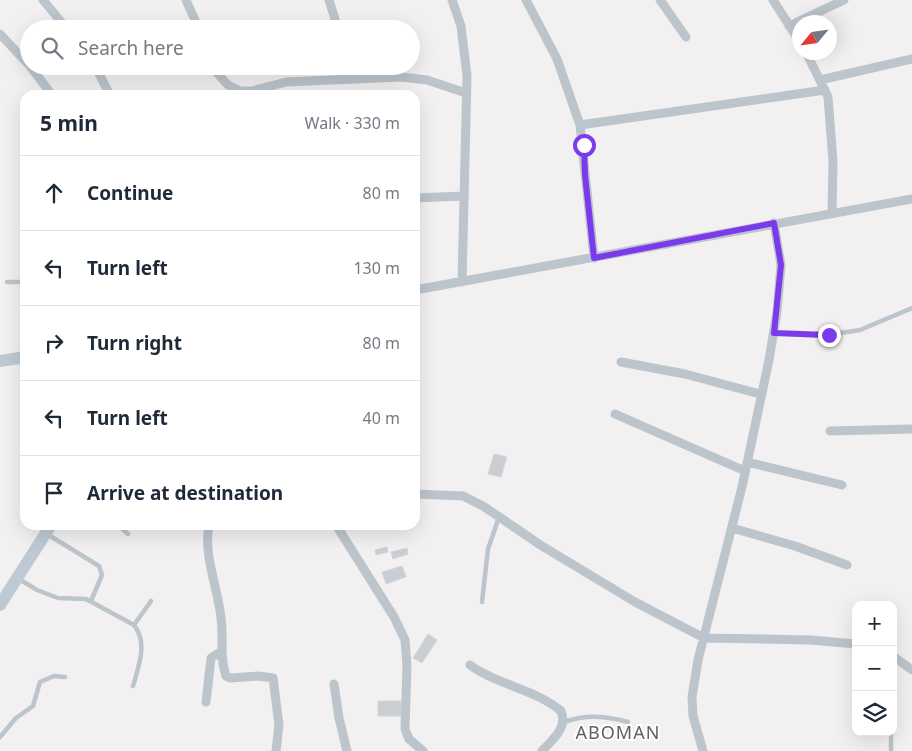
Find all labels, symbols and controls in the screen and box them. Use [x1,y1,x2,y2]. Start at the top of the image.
north arrow [792,15,837,60]
search box [20,20,420,75]
icon: search [38,34,66,62]
text: Search here [78,35,184,61]
text: 5 min [40,109,98,137]
text: Walk · 330 m [305,112,400,134]
route start [573,134,596,157]
icon: ahead [40,179,68,207]
text: Continue [87,180,173,206]
text: 80 m [363,182,400,204]
icon: left [40,254,68,282]
text: Turn left [87,255,168,281]
text: 130 m [353,257,400,279]
route end [818,324,841,347]
icon: right [40,329,68,357]
text: Turn right [87,330,182,356]
text: 80 m [363,332,400,354]
icon: left [40,404,68,432]
text: Turn left [87,405,168,431]
text: 40 m [363,407,400,429]
icon: arrive [40,479,68,507]
text: Arrive at destination [87,480,283,506]
map controls [852,601,897,736]
button: + [852,601,897,646]
button: − [852,646,897,691]
button: layers [852,691,897,736]
district label: ABOMAN [576,720,660,744]

